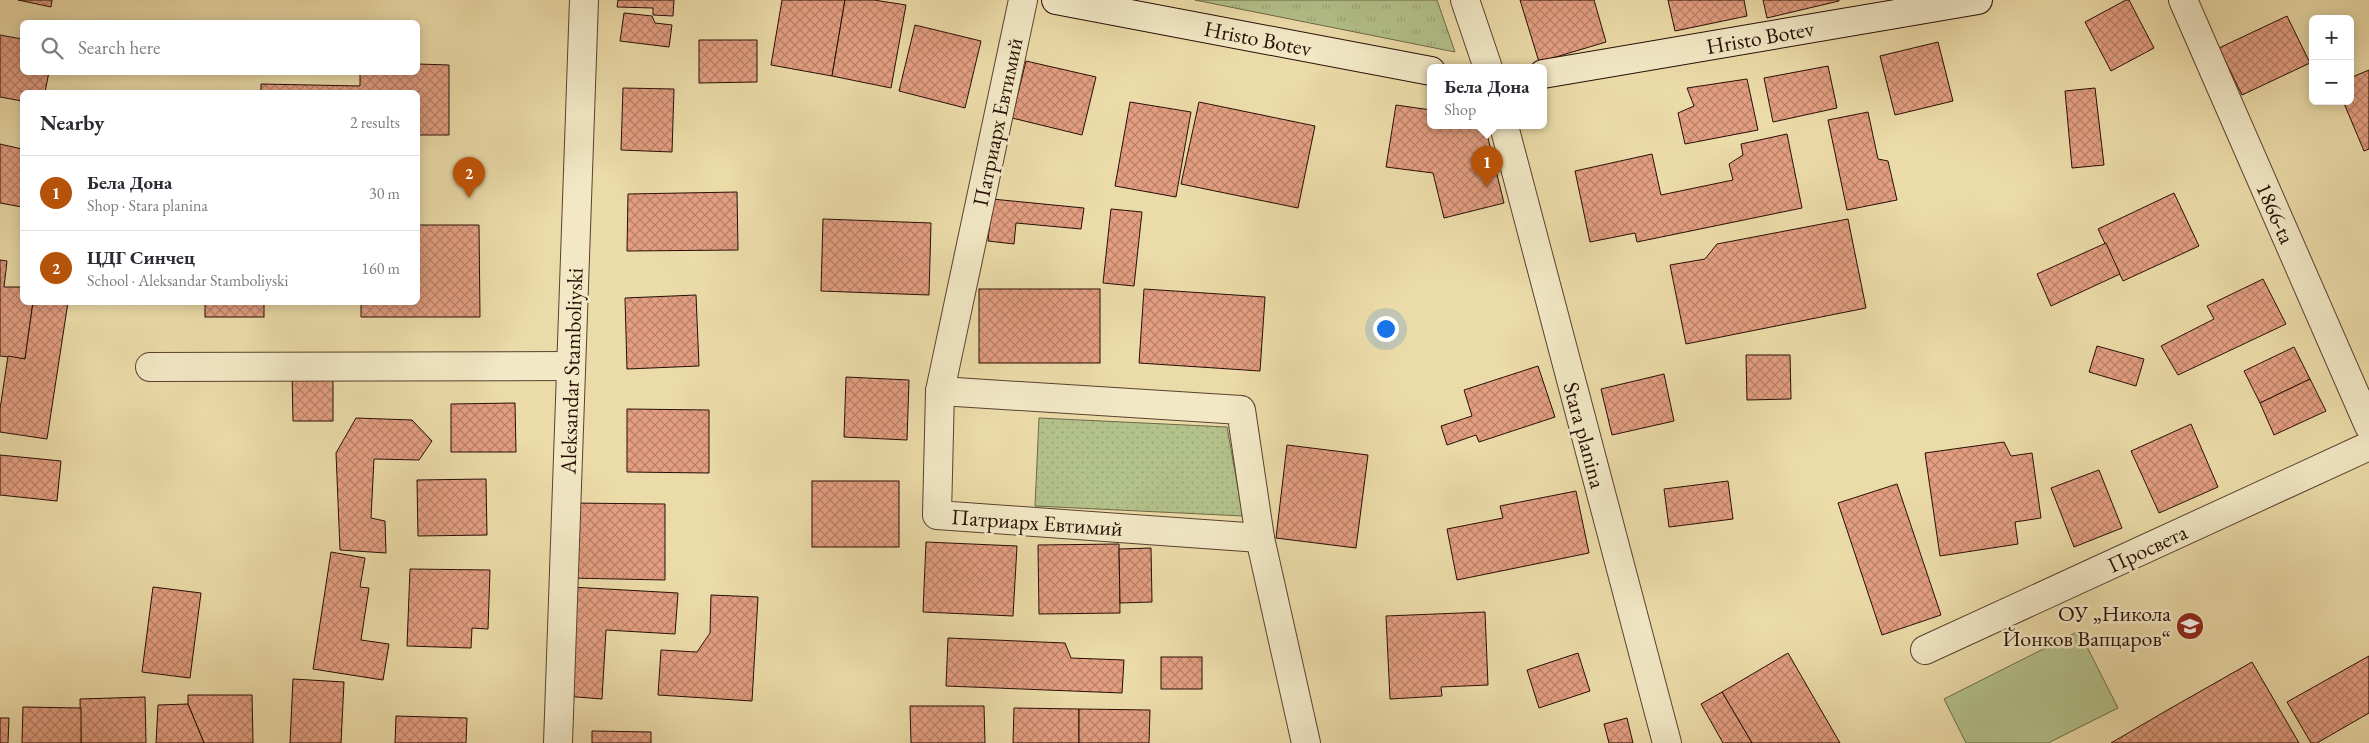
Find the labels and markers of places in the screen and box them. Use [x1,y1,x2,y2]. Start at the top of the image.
pin: 1 [1471,146,1503,187]
pin: 2 [453,157,485,198]
place label: ОУ „Никола Йонков Вапцаров“ [2003,599,2171,653]
school or university icon: ОУ „Никола Йонков Вапцаров“ [2175,611,2205,641]

